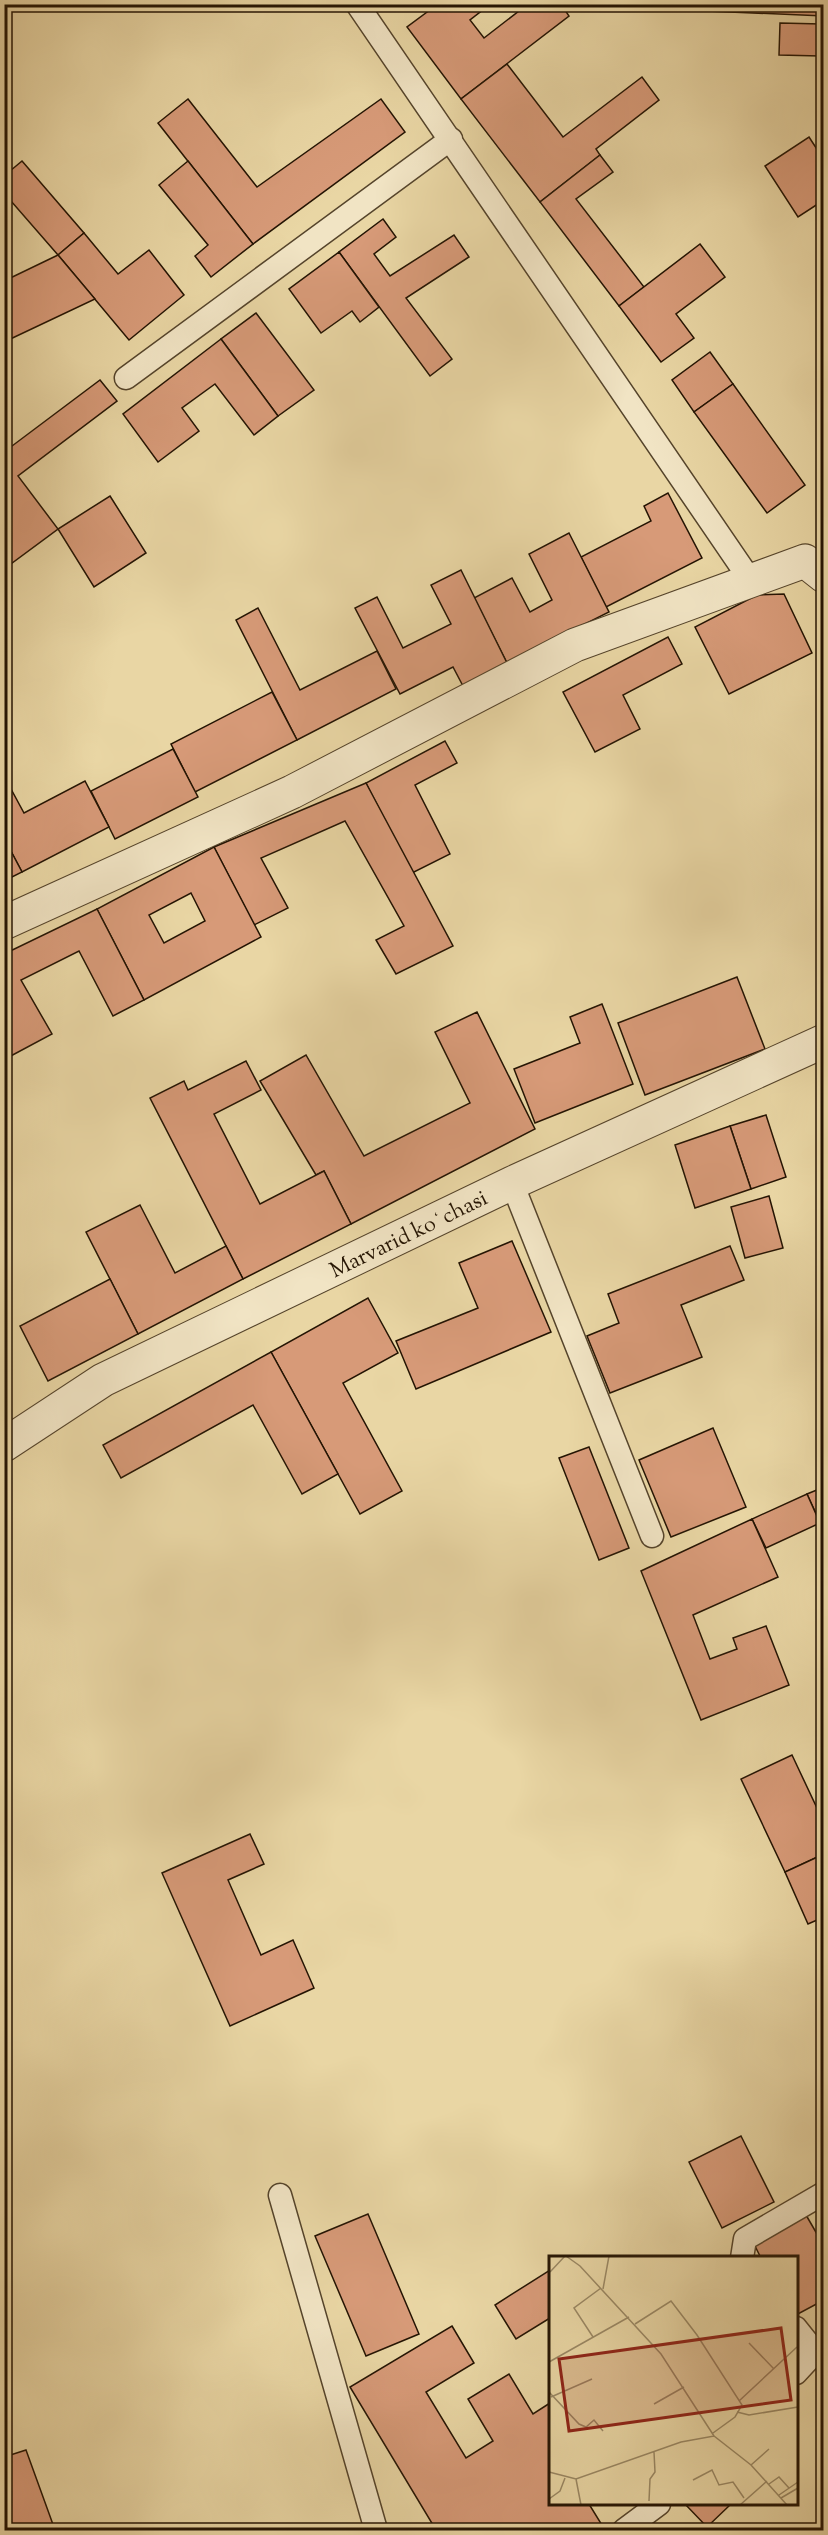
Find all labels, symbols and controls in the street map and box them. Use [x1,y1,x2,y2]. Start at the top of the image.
street label: Marvarid koʻchasi [325,1184,494,1288]
inset map [549,2256,798,2505]

